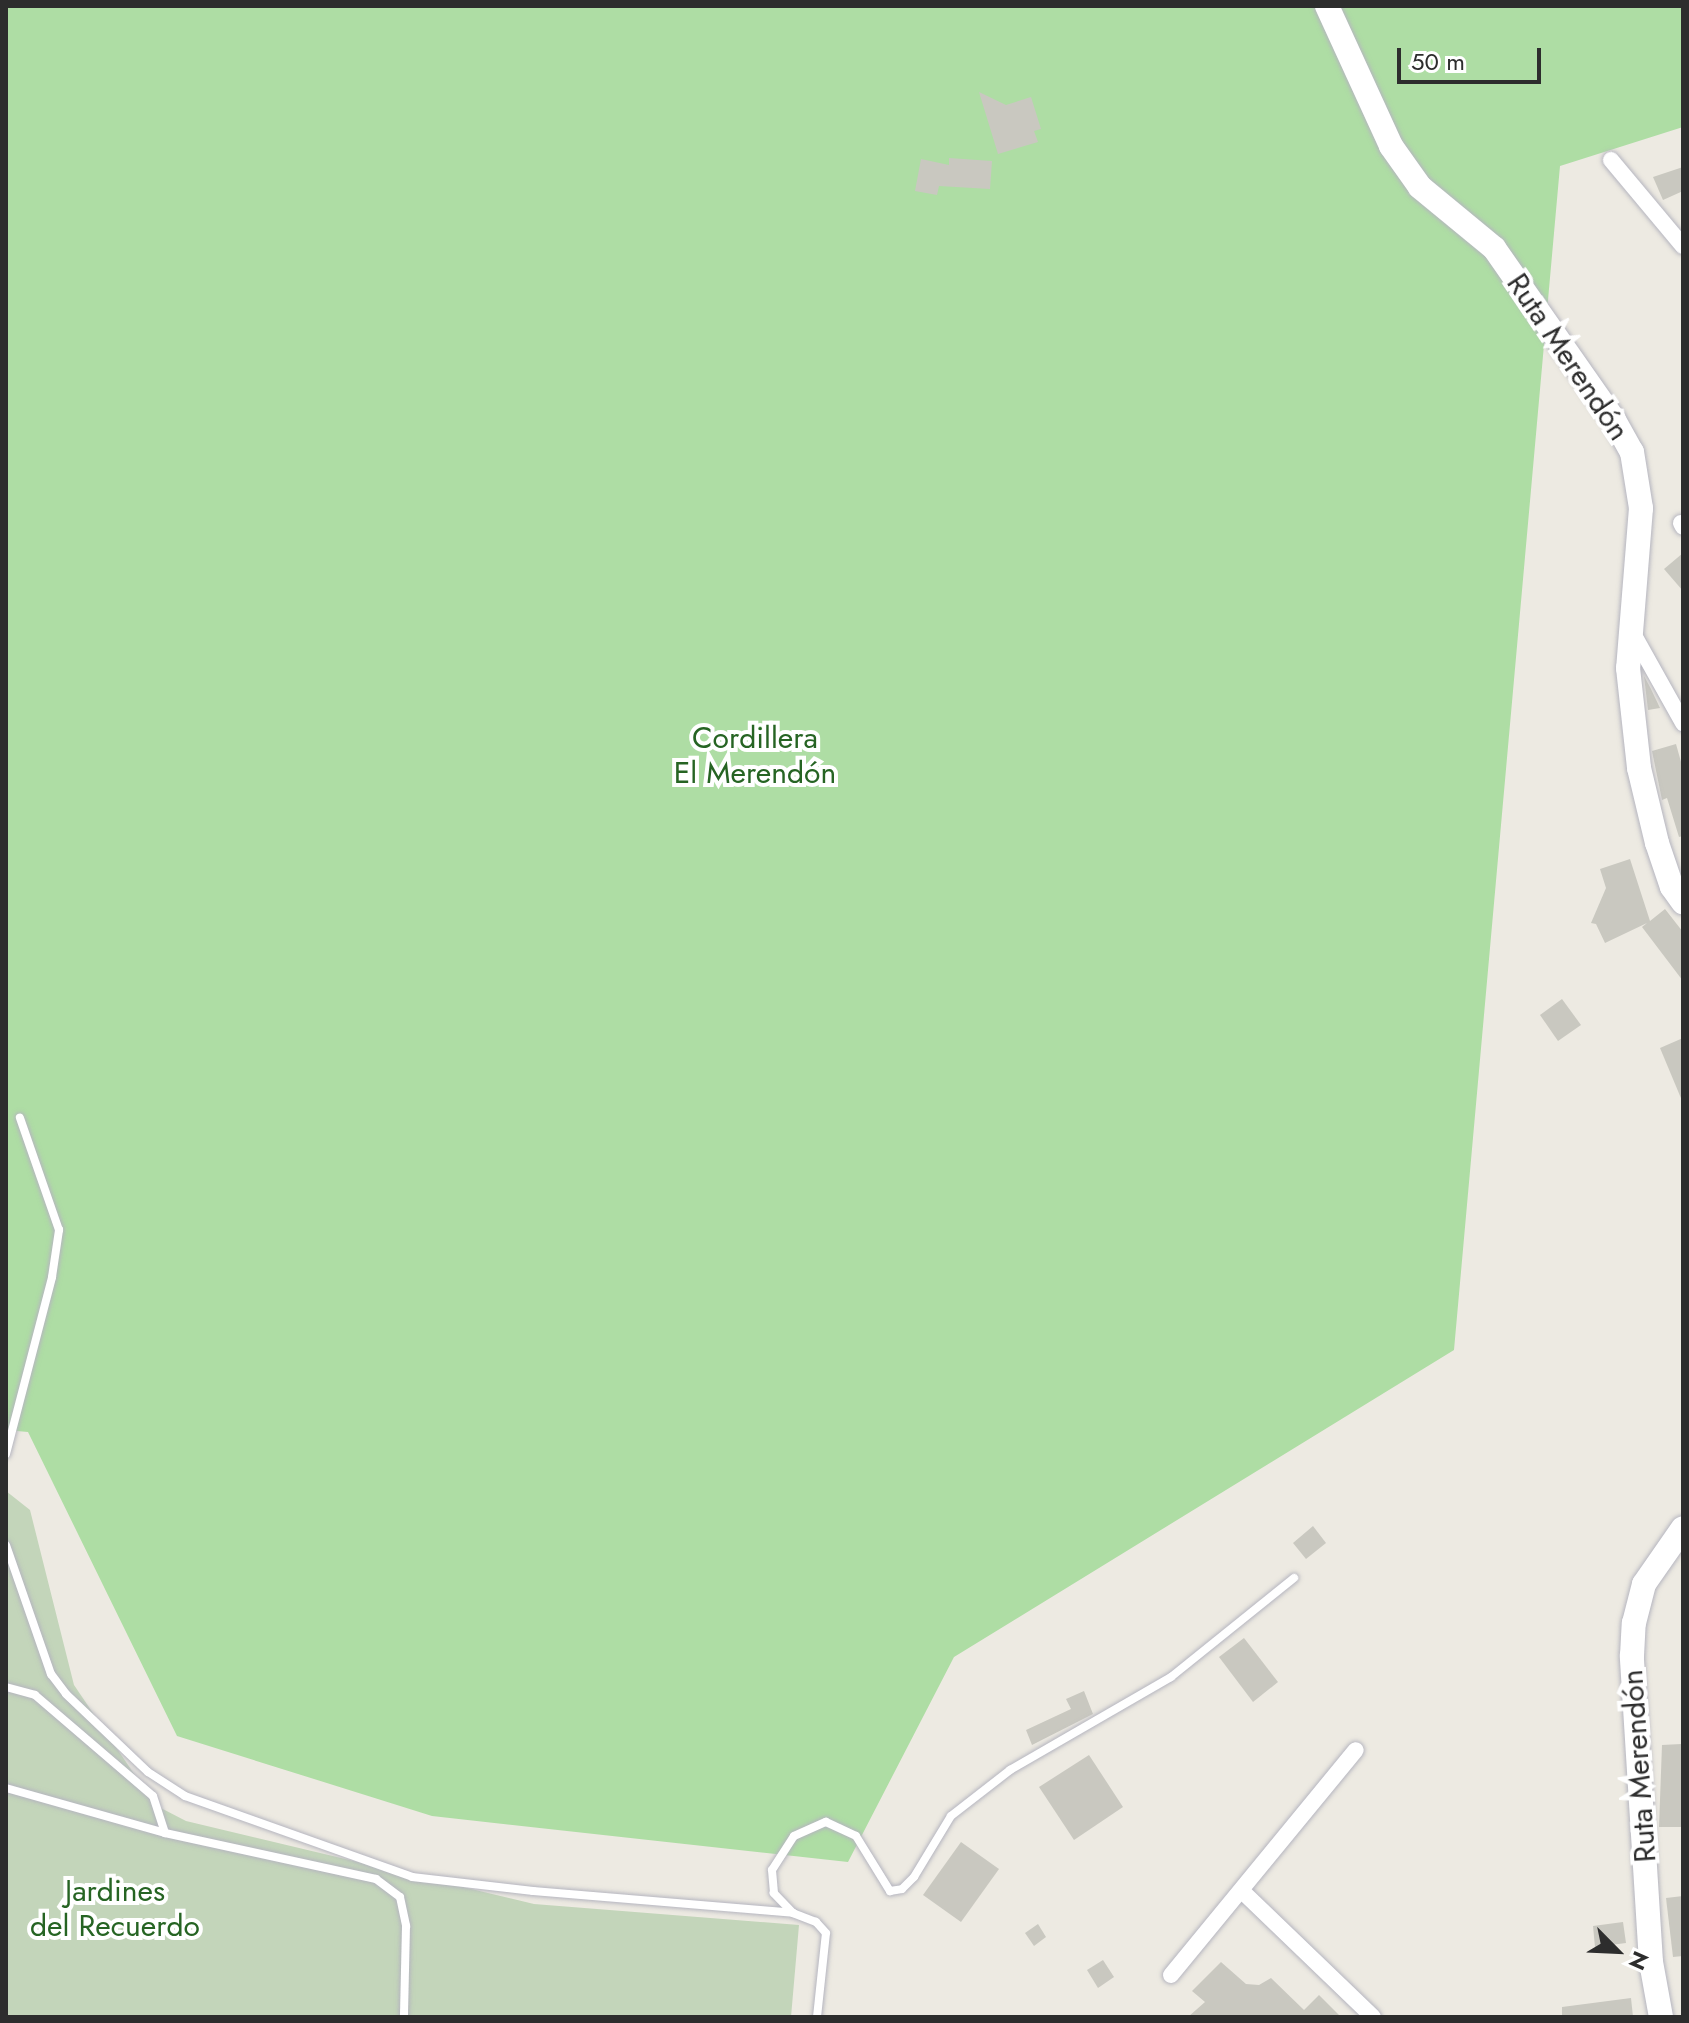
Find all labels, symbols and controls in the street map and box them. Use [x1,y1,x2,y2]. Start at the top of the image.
scale bar [1401,32,1545,82]
text: 50 m [1411,44,1465,79]
street label: Ruta Merendón [1499,267,1637,447]
park label: Cordillera El Merendón [674,720,836,790]
street label: Ruta Merendón [1614,1668,1664,1864]
park label: Jardines del Recuerdo [30,1873,200,1944]
north arrow [1577,1911,1657,1991]
text: N [1621,1946,1657,1975]

